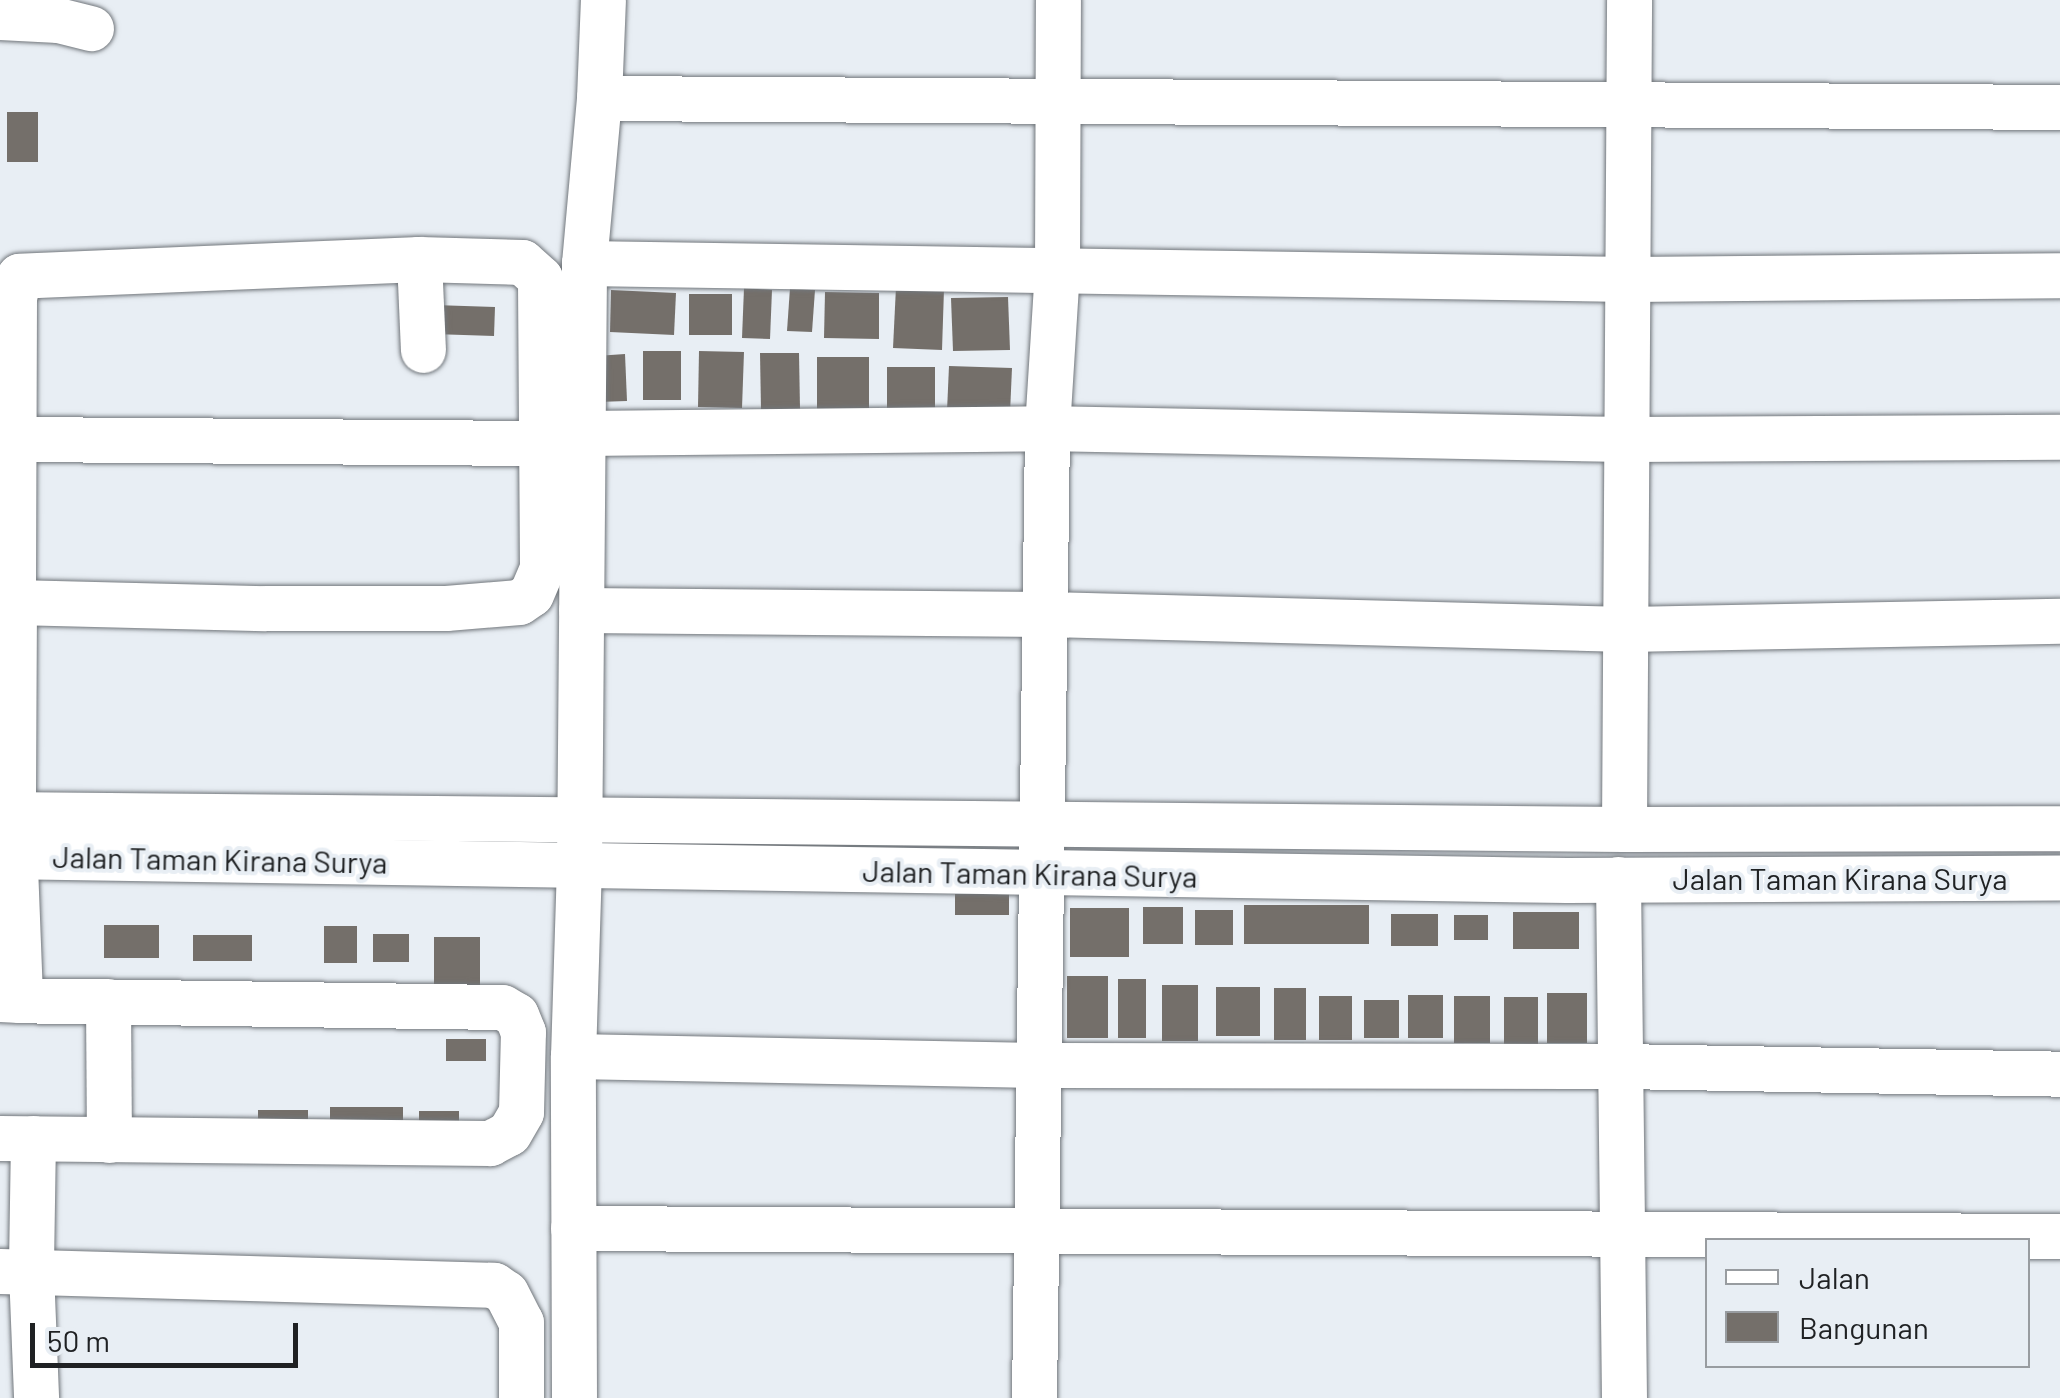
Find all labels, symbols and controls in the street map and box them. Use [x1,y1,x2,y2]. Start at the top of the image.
street label: Jalan Taman Kirana Surya [52,838,388,880]
street label: Jalan Taman Kirana Surya [862,852,1198,894]
street label: Jalan Taman Kirana Surya [1672,860,2008,896]
legend [1705,1238,2030,1368]
text: Jalan [1799,1259,1870,1295]
scale bar [35,1303,302,1365]
text: Bangunan [1799,1309,1929,1345]
text: 50 m [47,1322,110,1358]

